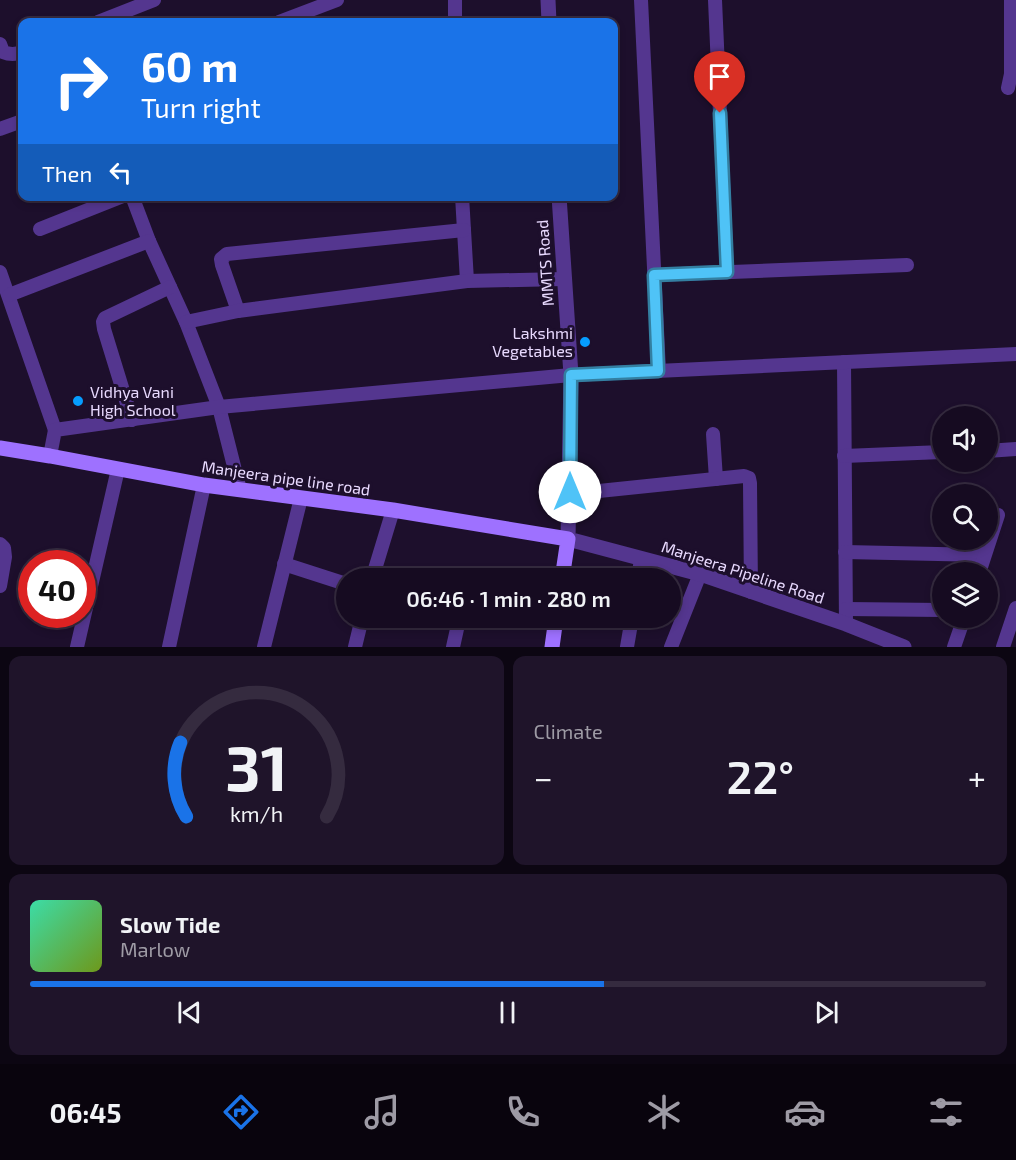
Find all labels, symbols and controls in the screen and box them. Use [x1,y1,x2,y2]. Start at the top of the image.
text: 60 m [141,40,238,90]
icon: right [42,42,120,120]
pin [694,51,745,113]
icon: arrive [703,60,736,93]
text: Turn right [141,91,261,123]
icon: left [104,156,137,189]
text: Then [42,160,92,186]
street label: MMTS Road [532,219,557,307]
place label: Lakshmi Vegetables [492,323,573,360]
marker: Lakshmi Vegetables [578,335,592,349]
place label: Vidhya Vani High School [90,382,176,419]
marker: Vidhya Vani High School [71,394,85,408]
map controls [932,406,998,628]
button: sound [932,406,998,472]
street label: Manjeera pipe line road [200,456,372,500]
position arrow [538,460,602,524]
button: search [932,484,998,550]
street label: Manjeera Pipeline Road [659,536,827,608]
speed limit sign: 40 [18,550,96,628]
button: layers [932,562,998,628]
text: 06:46 · 1 min · 280 m [406,585,611,611]
text: Climate [534,719,603,743]
text: 31 [225,729,287,804]
text: 22° [727,749,794,803]
text: − [534,757,553,797]
text: + [968,757,986,797]
text: km/h [230,802,283,827]
text: Slow Tide [120,911,220,937]
text: Marlow [120,937,190,961]
icon: previous [173,996,206,1029]
icon: pause [491,996,524,1029]
icon: next [810,996,843,1029]
icon: directions [220,1091,262,1133]
icon: music [361,1091,403,1133]
icon: phone [502,1091,544,1133]
icon: climate [643,1091,685,1133]
icon: car [784,1091,826,1133]
icon: filters [925,1091,967,1133]
text: 06:45 [49,1096,121,1128]

